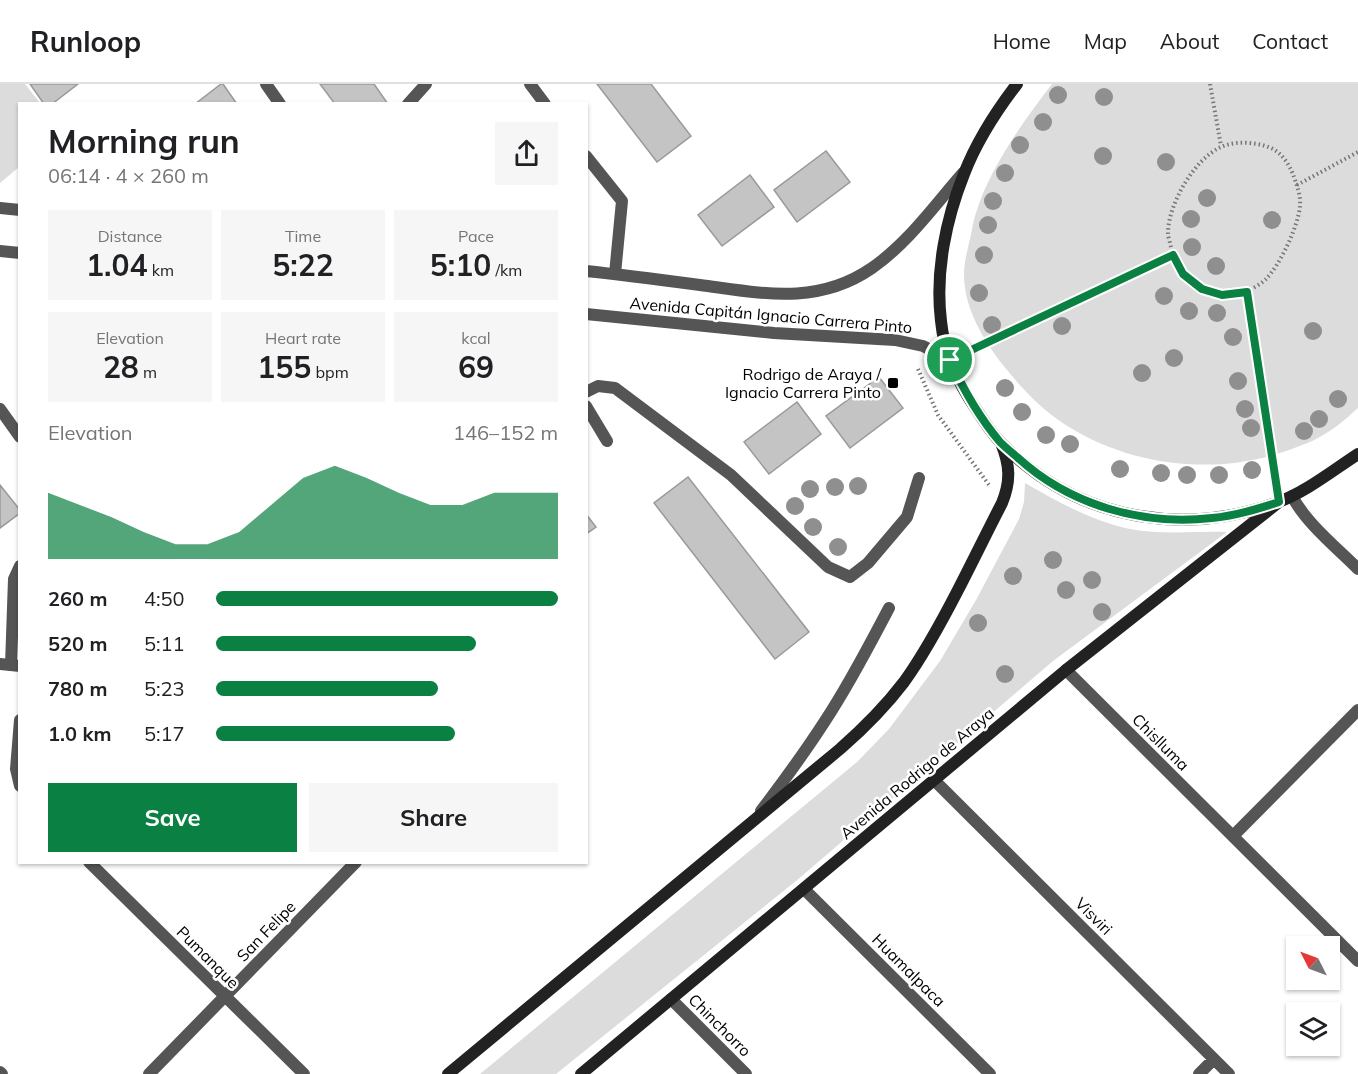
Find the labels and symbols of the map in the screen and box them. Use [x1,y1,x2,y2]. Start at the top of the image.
street label: Avenida Capitán Ignacio Carrera Pinto [629,293,913,337]
pin [924,334,975,385]
place label: Rodrigo de Araya / Ignacio Carrera Pinto [725,364,881,402]
marker: Rodrigo de Araya / Ignacio Carrera Pinto [886,376,900,390]
street label: Avenida Rodrigo de Araya [836,703,998,843]
street label: Chislluma [1128,709,1194,775]
street label: Visviri [1071,893,1117,939]
street label: San Felipe [232,897,300,965]
street label: Pumanque [173,922,243,992]
street label: Huamalpaca [868,929,950,1011]
north arrow [1286,936,1340,990]
street label: Chinchorro [684,989,756,1061]

